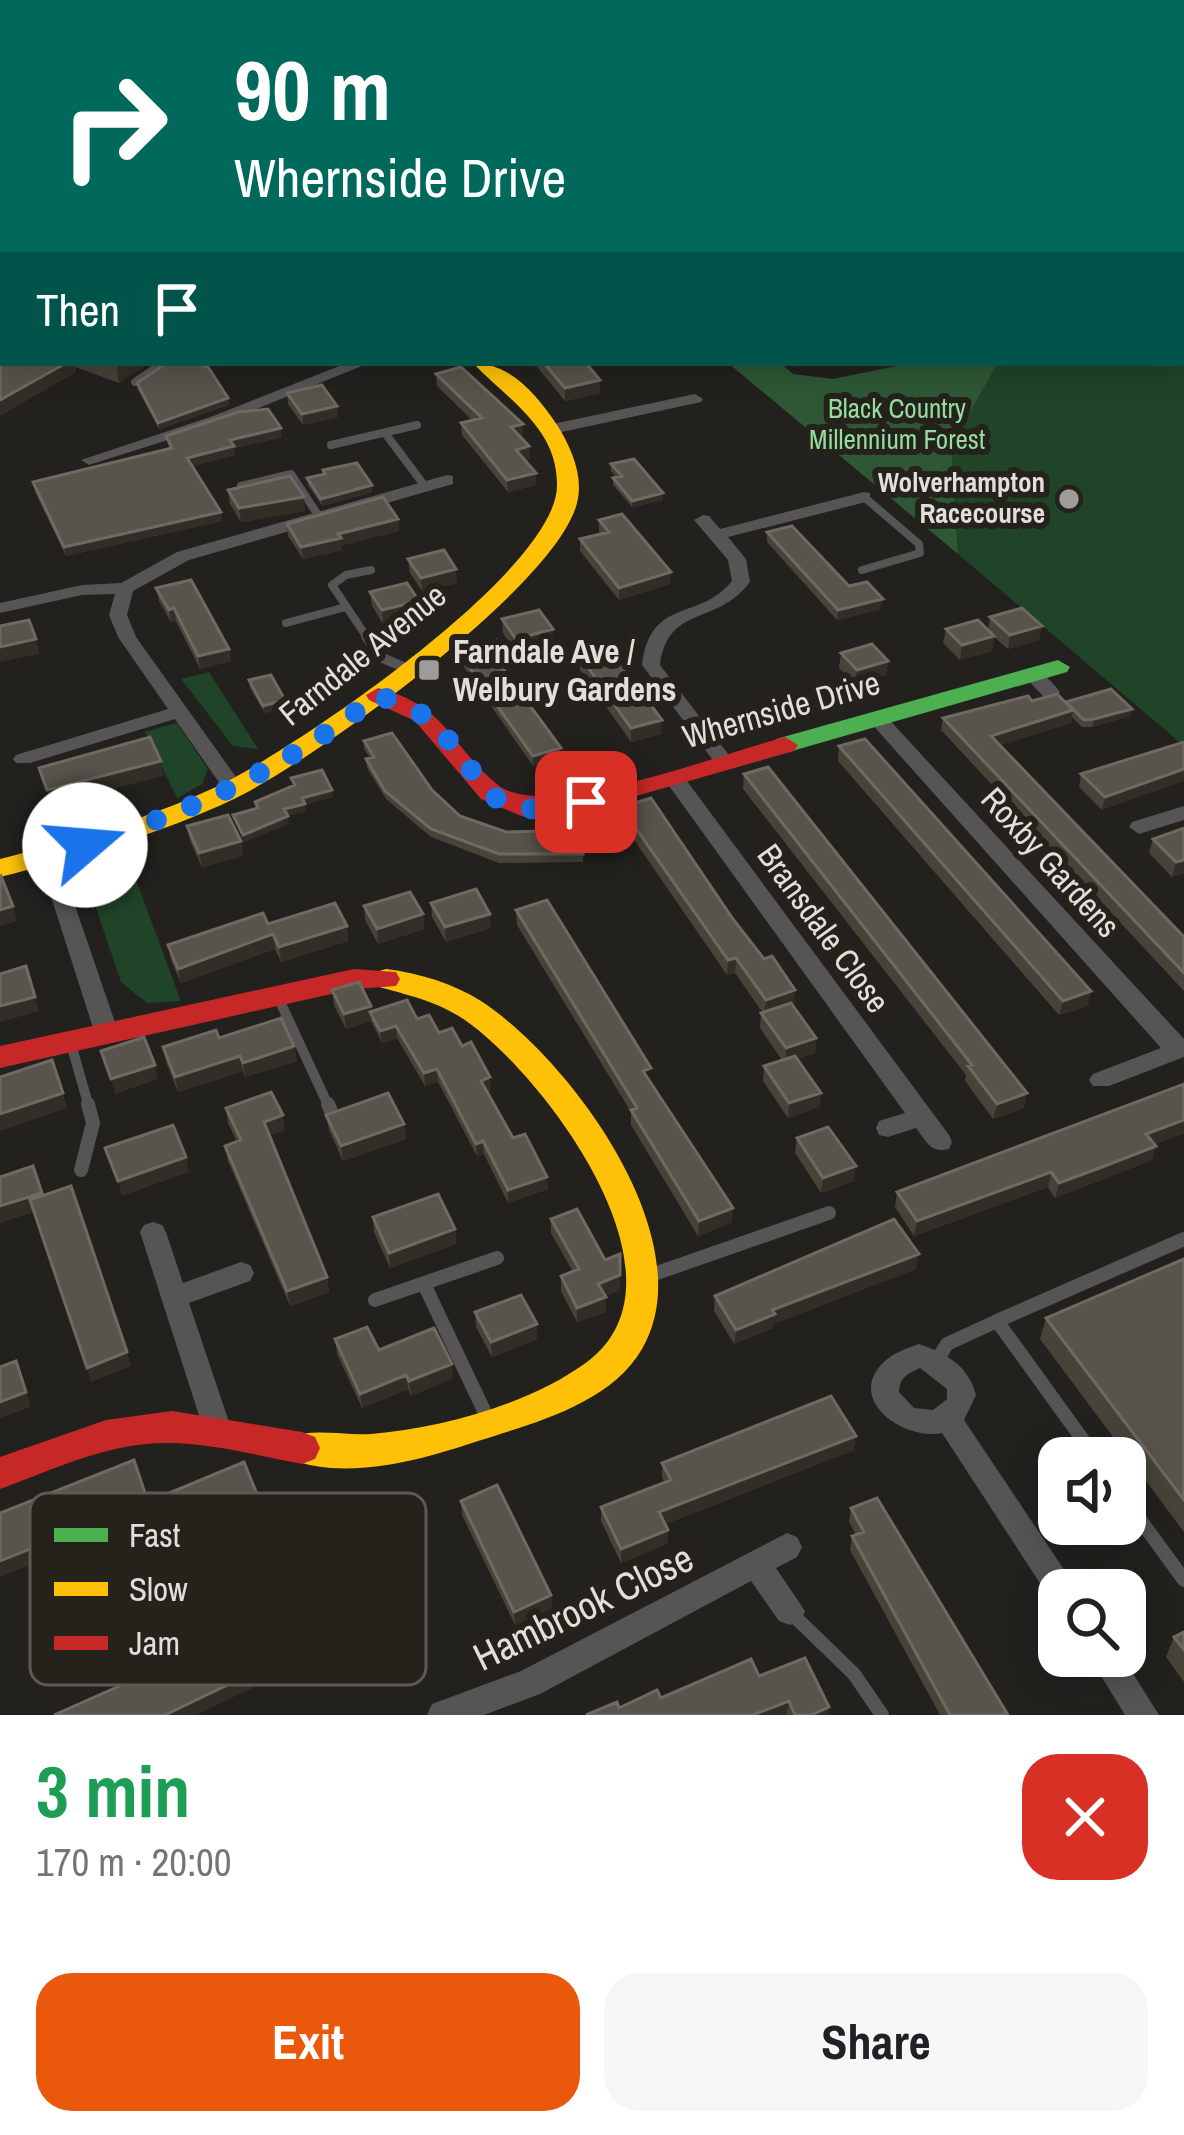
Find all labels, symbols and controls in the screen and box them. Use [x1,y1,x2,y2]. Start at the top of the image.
text: 90 m [234,33,391,146]
icon: right [36,48,192,204]
text: Whernside Drive [234,141,566,214]
icon: arrive [144,276,210,342]
text: Then [36,279,120,340]
park label: Black Country Millennium Forest [809,390,985,457]
place label: Wolverhampton Racecourse [878,464,1045,531]
marker: Wolverhampton Racecourse [1056,486,1082,512]
street label: Farndale Avenue [269,573,455,735]
place label: Farndale Ave / Welbury Gardens [453,629,677,711]
marker: Farndale Ave / Welbury Gardens [416,657,442,683]
street label: Whernside Drive [677,660,885,758]
pin [535,751,637,853]
icon: arrive [553,769,619,835]
street label: Roxby Gardens [972,777,1130,947]
position arrow [22,782,148,908]
street label: Bransdale Close [748,835,900,1021]
map controls [1038,1437,1146,1677]
button: sound [1038,1437,1146,1545]
legend [30,1493,426,1685]
text: Fast [129,1513,180,1557]
street label: Hambrook Close [465,1531,701,1683]
text: Slow [129,1567,188,1611]
button: search [1038,1569,1146,1677]
text: Jam [129,1621,180,1665]
text: 3 min [36,1742,190,1839]
button: close [1022,1754,1148,1880]
text: 170 m · 20:00 [36,1836,232,1888]
button: Exit [36,1973,580,2111]
button: Share [604,1973,1148,2111]

